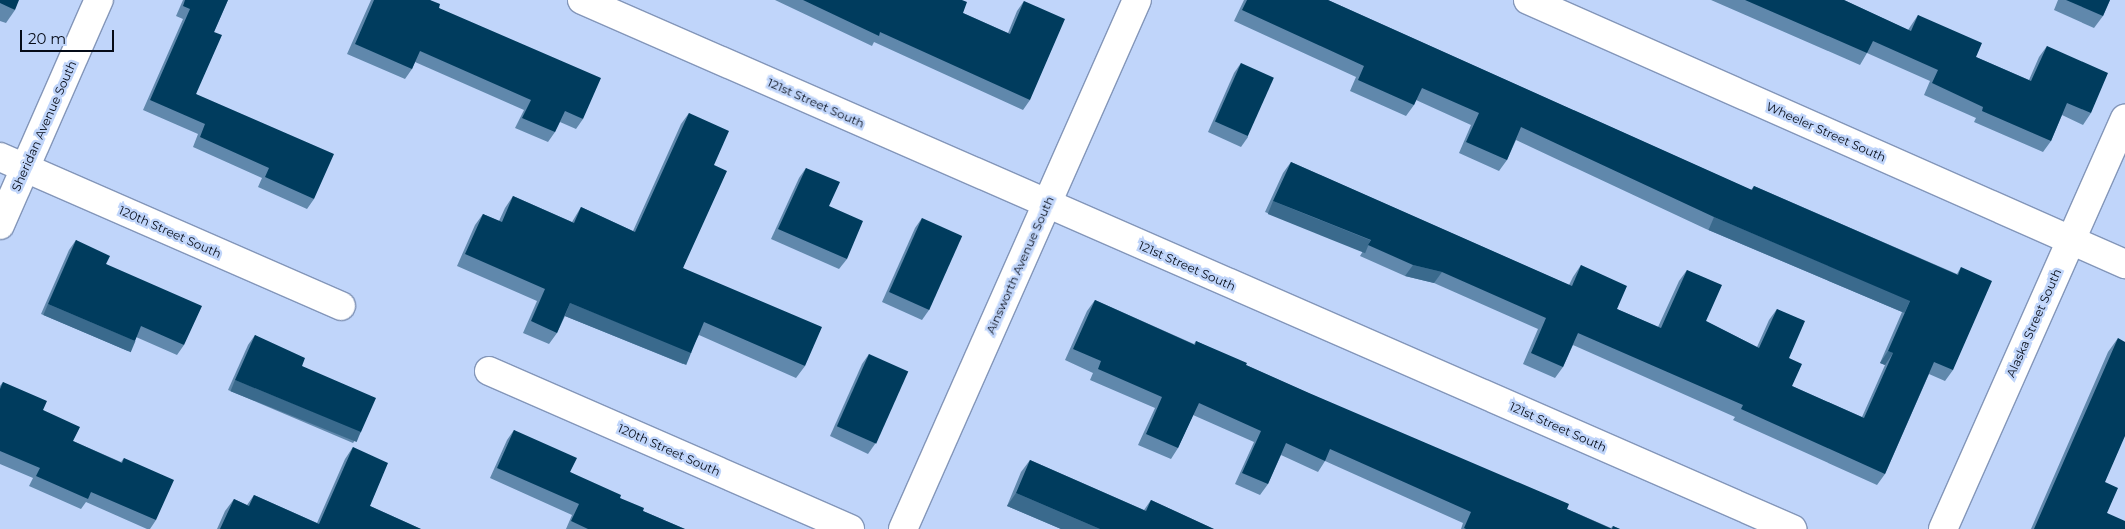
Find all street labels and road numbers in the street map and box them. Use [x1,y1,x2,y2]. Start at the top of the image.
street label: Sheridan Avenue South [9,58,79,194]
street label: 121st Street South [765,75,867,131]
street label: Wheeler Street South [1764,99,1888,165]
street label: Ainsworth Avenue South [983,194,1057,336]
street label: 120th Street South [117,203,223,261]
street label: 121st Street South [1136,238,1238,294]
street label: Alaska Street South [2004,266,2064,380]
street label: 121st Street South [1507,399,1609,455]
street label: 120th Street South [616,421,722,479]

